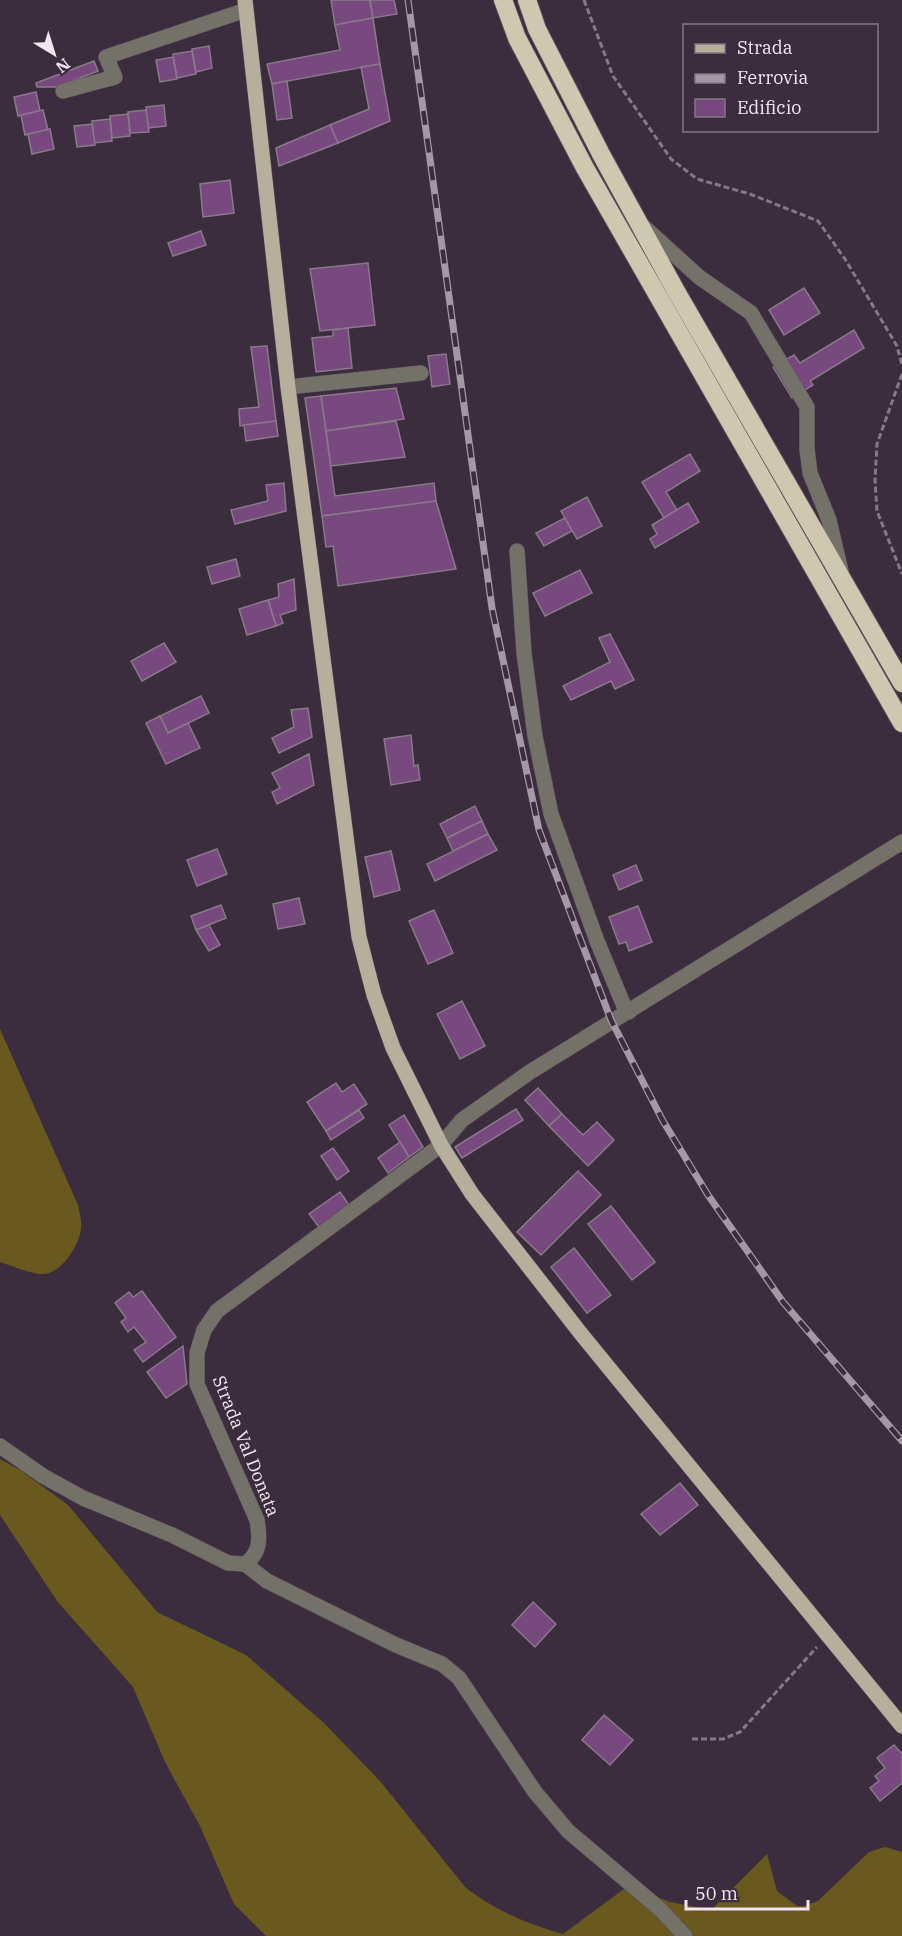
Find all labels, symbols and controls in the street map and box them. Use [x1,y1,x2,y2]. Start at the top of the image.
north arrow [24,24,84,84]
legend [683,24,878,132]
text: Strada [737,36,793,59]
text: N [52,54,74,78]
text: Ferrovia [737,66,808,89]
text: Edificio [737,96,801,119]
street label: Strada Val Donata [208,1372,285,1520]
scale bar [686,1873,808,1911]
text: 50 m [695,1882,738,1905]

